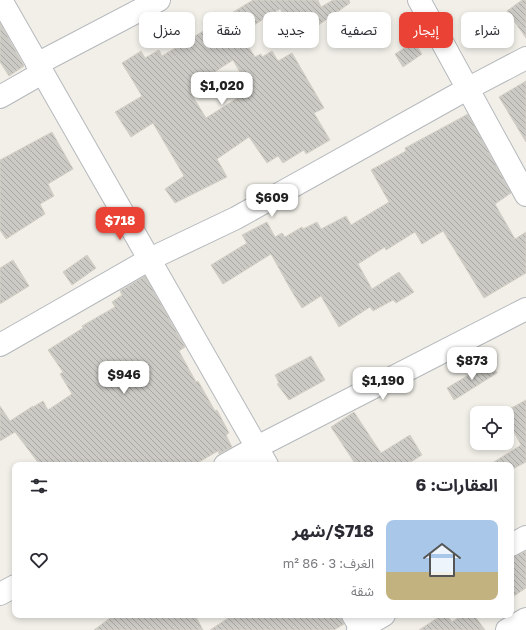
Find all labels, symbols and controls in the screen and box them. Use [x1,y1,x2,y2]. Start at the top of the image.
chip: منزل [139,12,195,48]
chip: شقة [203,12,255,48]
chip: جديد [263,12,319,48]
chip: تصفية [327,12,391,48]
chip: إيجار [399,12,453,48]
chip: شراء [461,12,514,48]
pin: $1,020 [189,72,255,106]
text: $1,020 [200,77,244,93]
pin: $609 [248,184,296,218]
text: $609 [255,189,289,205]
pin: $718 [96,207,144,241]
text: $718 [105,212,135,228]
pin: $873 [448,347,496,381]
text: $873 [456,352,488,368]
pin: $946 [100,361,148,395]
text: $946 [107,366,141,382]
pin: $1,190 [350,367,416,401]
text: $1,190 [362,372,404,388]
map controls [470,406,514,450]
button: locate [470,406,514,450]
text: العقارات: 6 [415,474,498,495]
icon: filters [28,475,50,497]
text: $718/شهر [292,520,374,541]
icon: home [418,536,466,584]
icon: heart [28,549,50,571]
text: الغرف: 3 · 86 m² [283,555,374,571]
text: شقة [351,583,374,599]

